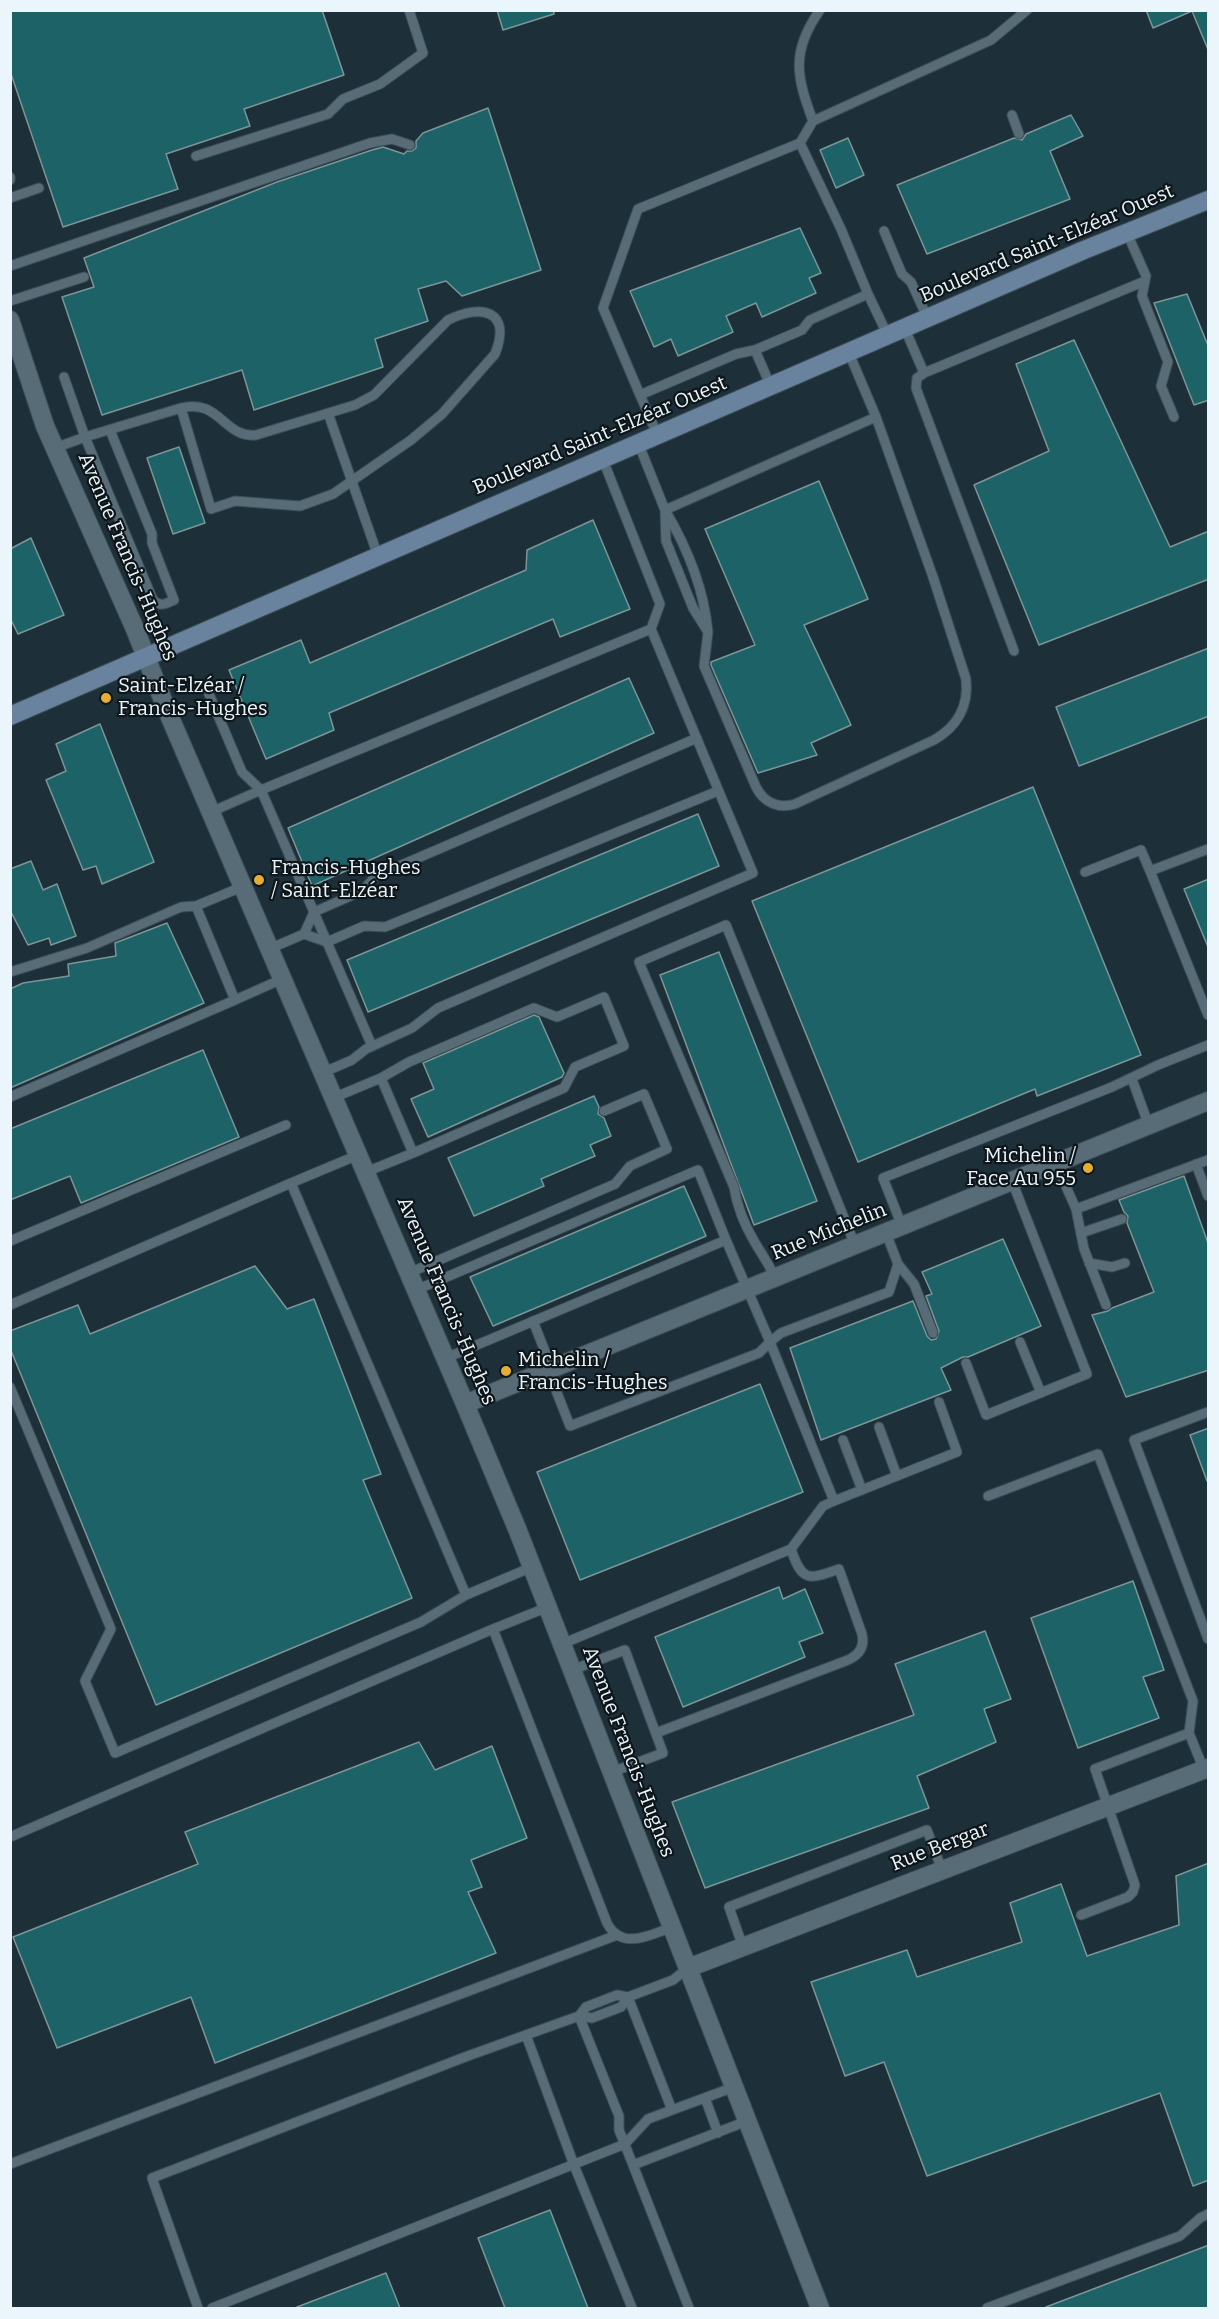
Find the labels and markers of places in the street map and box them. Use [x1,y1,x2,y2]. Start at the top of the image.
place label: Saint-Elzéar / Francis-Hughes [118,674,268,721]
marker: Saint-Elzéar / Francis-Hughes [99,691,113,705]
place label: Francis-Hughes / Saint-Elzéar [271,856,421,903]
marker: Francis-Hughes / Saint-Elzéar [252,873,266,887]
place label: Michelin / Face Au 955 [967,1144,1076,1191]
marker: Michelin / Face Au 955 [1081,1161,1095,1175]
place label: Michelin / Francis-Hughes [518,1348,668,1395]
marker: Michelin / Francis-Hughes [499,1364,513,1378]

